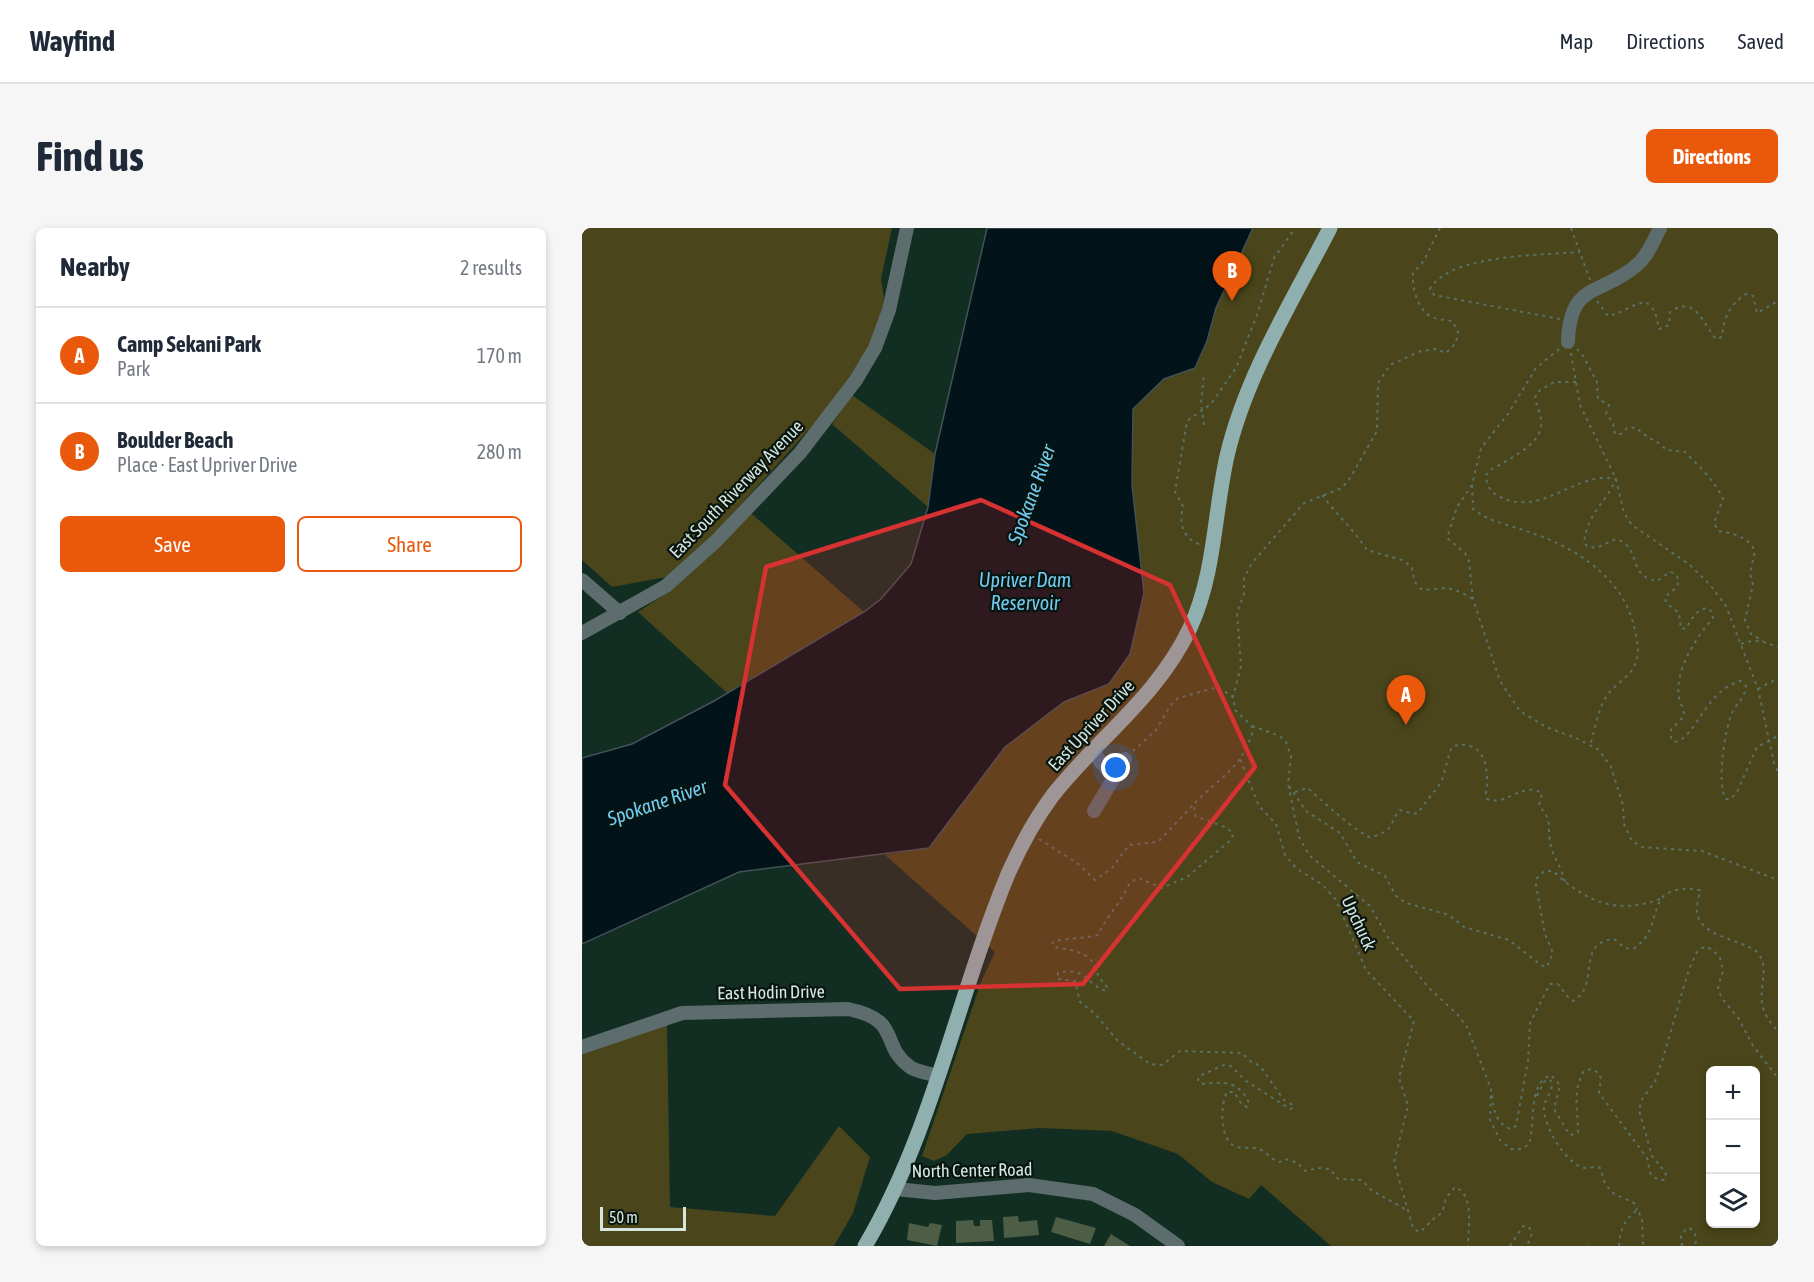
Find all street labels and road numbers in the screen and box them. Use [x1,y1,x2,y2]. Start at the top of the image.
street label: East South Riverway Avenue [665,416,807,562]
street label: East Upriver Drive [1044,675,1138,775]
street label: Upchuck [1337,892,1381,954]
street label: East Hodin Drive [717,981,825,1003]
street label: North Center Road [911,1158,1033,1182]

